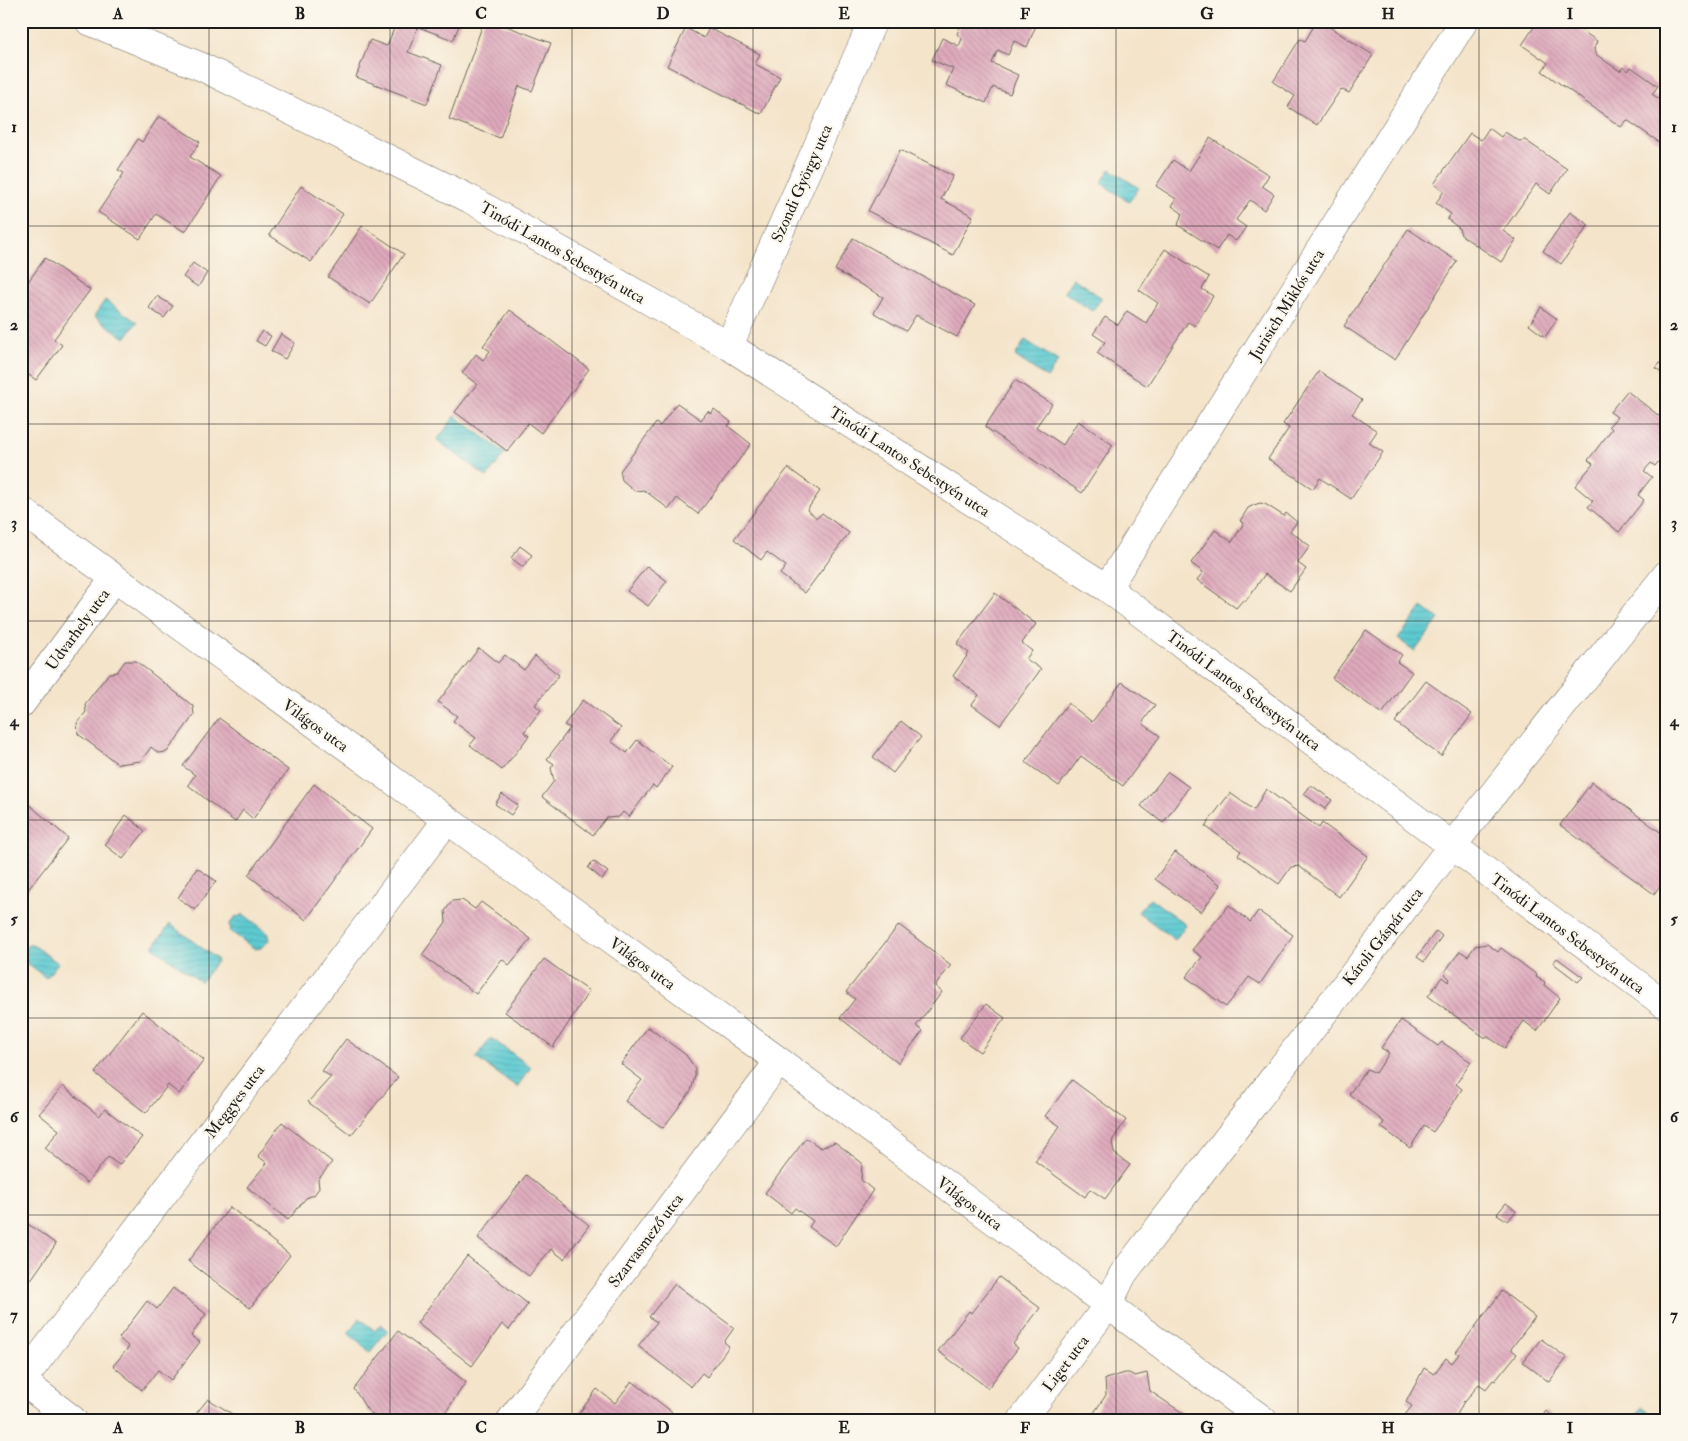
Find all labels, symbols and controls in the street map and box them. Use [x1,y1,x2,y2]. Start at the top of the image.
text: A [112,4,124,24]
text: B [295,4,305,24]
text: C [475,4,487,24]
text: D [656,4,670,24]
text: E [838,4,850,24]
text: F [1020,4,1030,24]
text: G [1200,4,1214,24]
text: H [1381,4,1395,24]
text: I [1567,4,1574,24]
text: 1 [11,117,17,137]
text: 1 [1671,117,1677,137]
street label: Szondi György utca [767,121,837,245]
street label: Tinódi Lantos Sebestyén utca [476,197,649,309]
street label: Jurisich Miklós utca [1244,245,1330,365]
text: 2 [10,315,18,335]
text: 2 [1670,315,1678,335]
street label: Tinódi Lantos Sebestyén utca [825,402,994,522]
text: 3 [11,513,17,533]
text: 3 [1671,513,1677,533]
street label: Udvarhely utca [41,584,114,674]
street label: Tinódi Lantos Sebestyén utca [1162,626,1325,756]
street label: Világos utca [278,695,353,757]
text: 4 [9,711,20,731]
text: 4 [1669,711,1680,731]
street label: Tinódi Lantos Sebestyén utca [1486,869,1649,999]
street label: Károli Gáspár utca [1338,883,1428,990]
text: 5 [10,909,18,929]
text: 5 [1670,909,1678,929]
street label: Világos utca [605,933,680,995]
street label: Meggyes utca [201,1061,269,1142]
text: 6 [10,1107,20,1127]
text: 6 [1670,1107,1680,1127]
street label: Világos utca [933,1173,1007,1235]
street label: Szarvasmező utca [604,1189,688,1292]
text: 7 [10,1305,18,1325]
text: 7 [1670,1305,1678,1325]
street label: Liget utca [1038,1331,1094,1396]
text: A [112,1418,124,1438]
text: B [295,1418,305,1438]
text: C [475,1418,487,1438]
text: D [656,1418,670,1438]
text: E [838,1418,850,1438]
text: F [1020,1418,1030,1438]
text: G [1200,1418,1214,1438]
text: H [1381,1418,1395,1438]
text: I [1567,1418,1574,1438]

